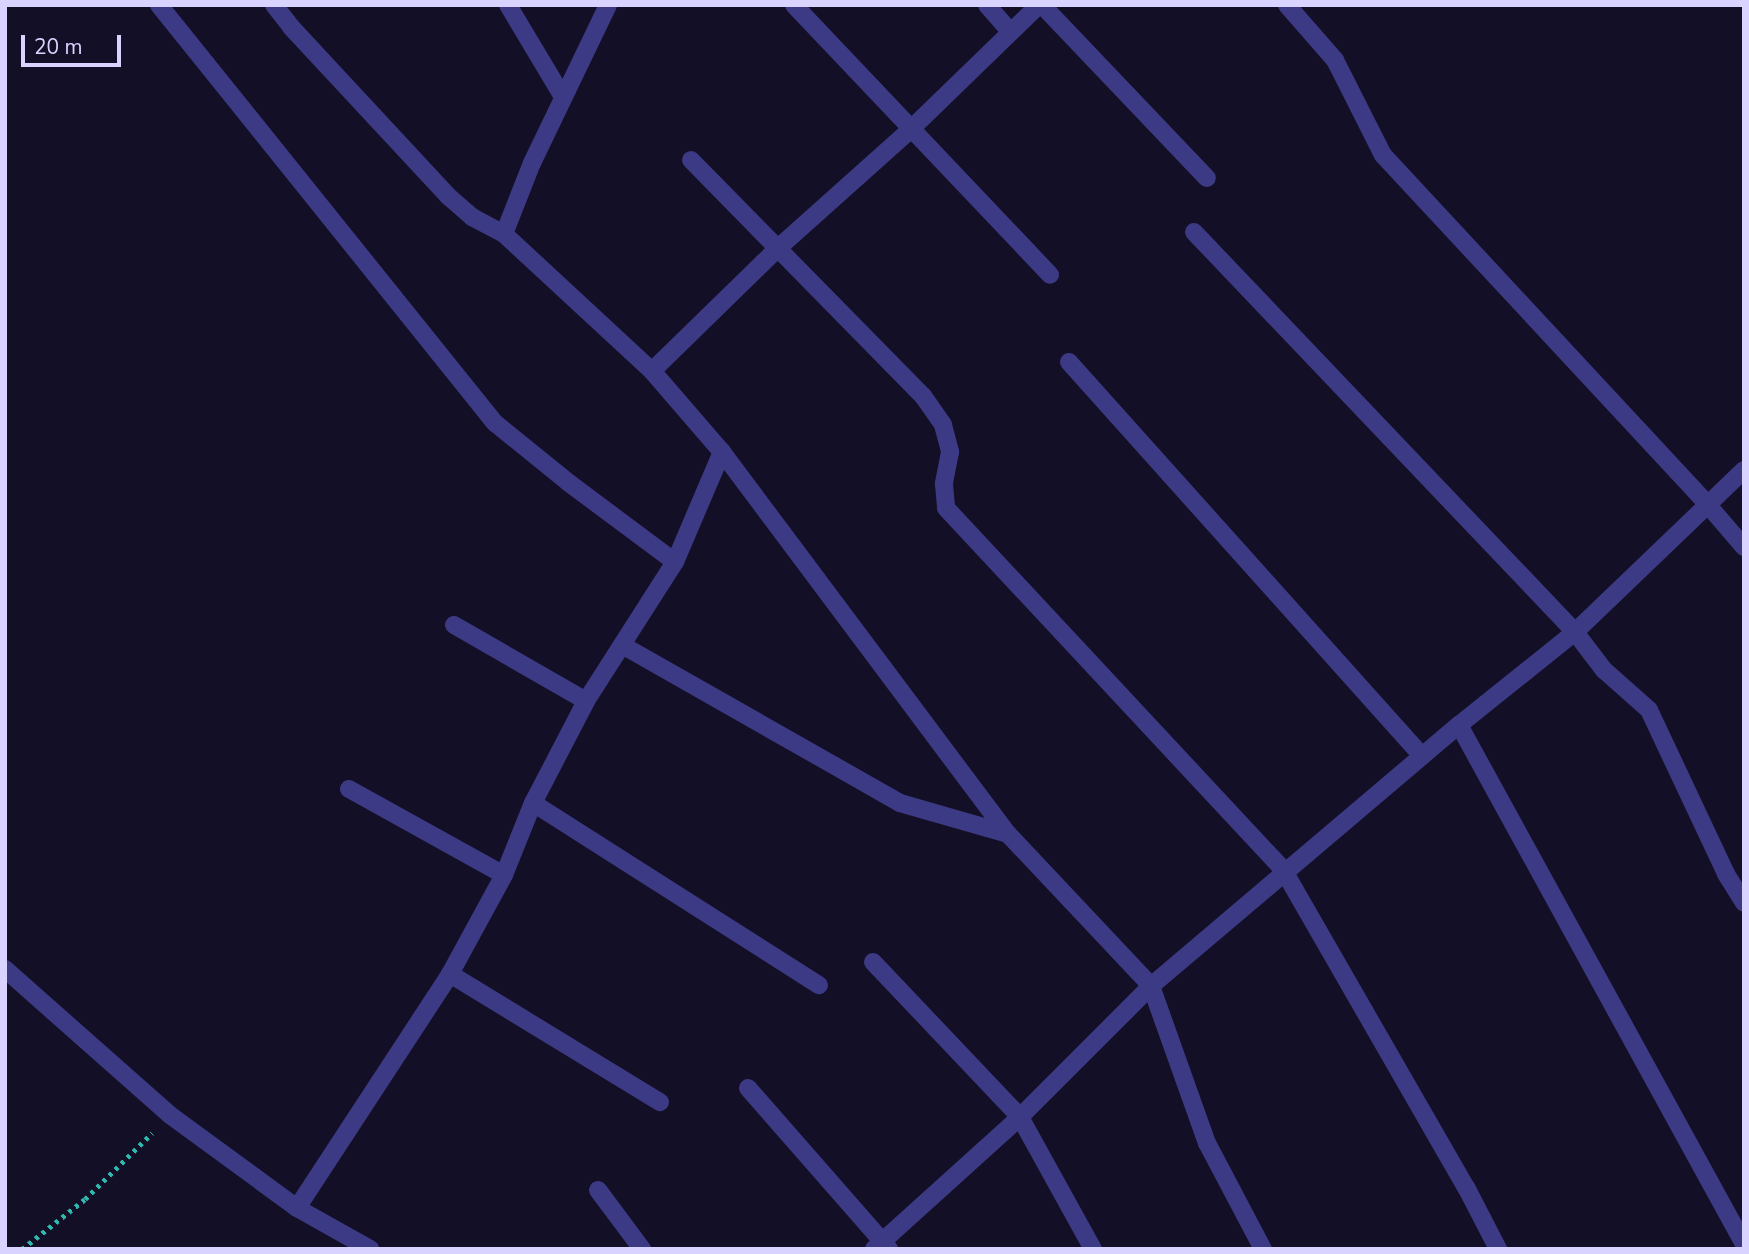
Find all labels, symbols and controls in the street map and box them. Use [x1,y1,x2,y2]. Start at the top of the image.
scale bar [24,21,124,65]
text: 20 m [34,33,83,61]

